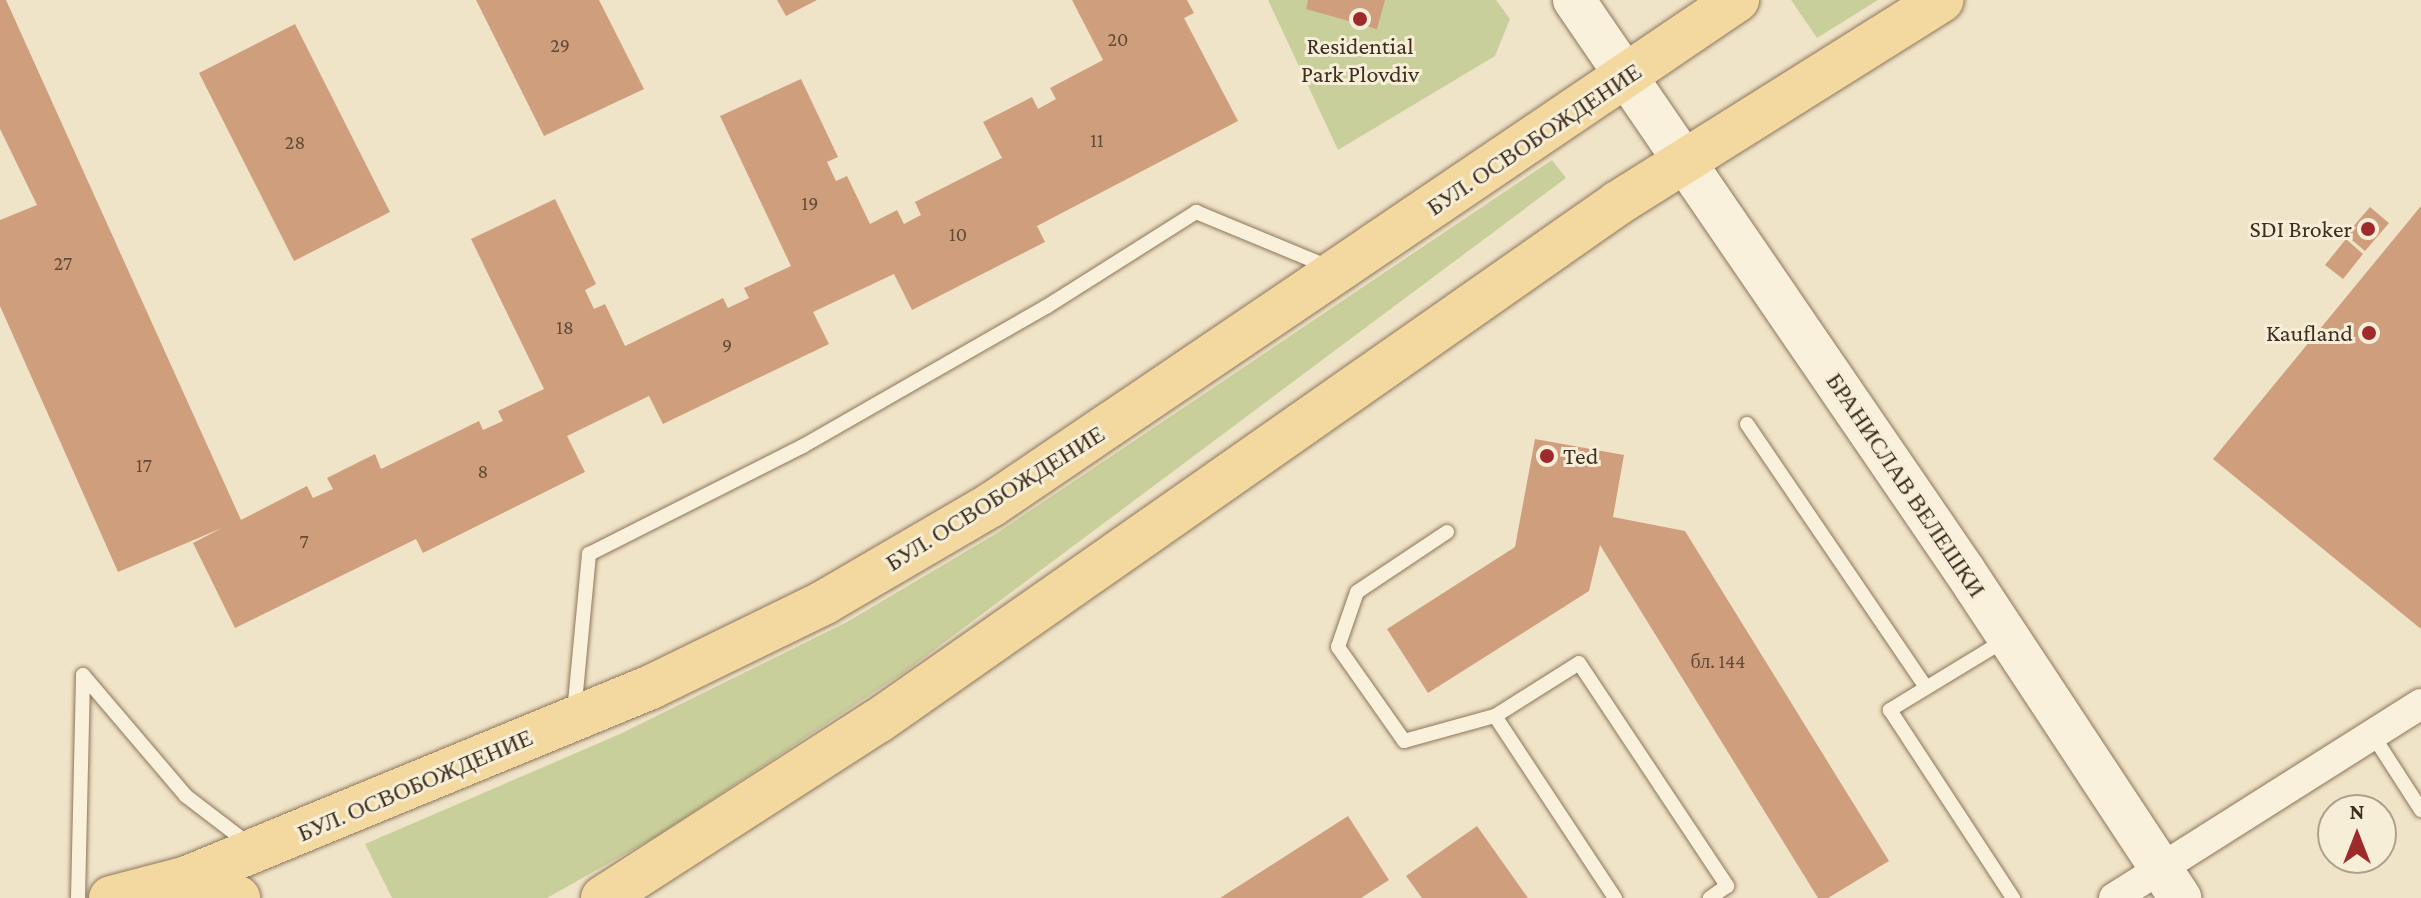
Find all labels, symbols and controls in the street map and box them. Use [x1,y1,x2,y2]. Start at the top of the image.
marker: Residential Park Plovdiv [1351,10,1369,28]
house number: 20 [1108,27,1128,51]
place label: Residential Park Plovdiv [1301,32,1419,88]
house number: 29 [550,33,570,57]
street label: БУЛ. ОСВОБОЖДЕНИЕ [1421,56,1647,222]
house number: 11 [1090,128,1104,152]
house number: 28 [285,130,305,154]
house number: 19 [802,191,818,215]
place label: SDI Broker [2250,215,2352,243]
marker: SDI Broker [2359,220,2377,238]
house number: 10 [949,222,967,246]
house number: 27 [54,251,72,275]
house number: 18 [556,315,574,339]
place label: Kaufland [2266,319,2353,347]
marker: Kaufland [2360,324,2378,342]
house number: 9 [722,333,732,357]
street label: БРАНИСЛАВ ВЕЛЕШКИ [1820,367,1992,603]
street label: БУЛ. ОСВОБОЖДЕНИЕ [880,419,1110,577]
place label: Ted [1563,442,1598,470]
marker: Ted [1538,447,1556,465]
house number: 17 [136,453,152,477]
house number: 8 [478,459,488,483]
house number: 7 [299,529,309,553]
house number: бл. 144 [1690,649,1746,673]
street label: БУЛ. ОСВОБОЖДЕНИЕ [293,722,537,848]
north arrow [2317,794,2397,874]
text: N [2350,799,2365,824]

